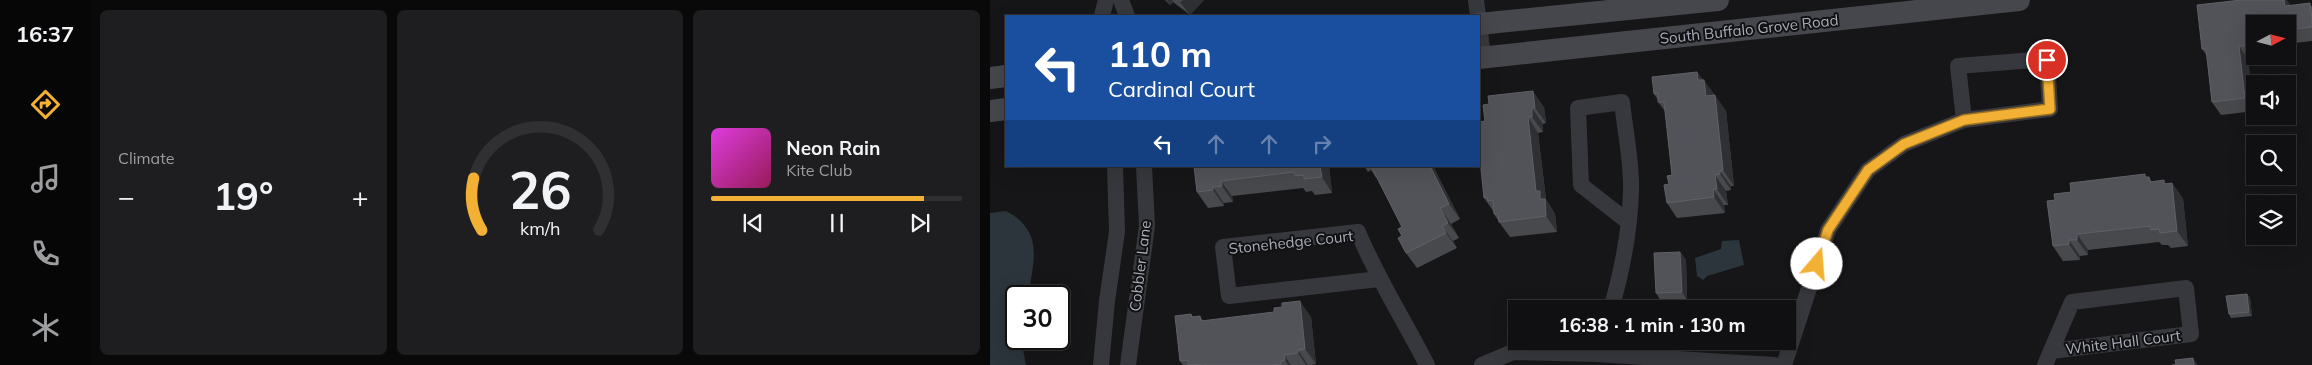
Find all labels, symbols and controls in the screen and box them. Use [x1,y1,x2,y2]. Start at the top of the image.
street label: South Buffalo Grove Road [1659,10,1839,48]
north arrow [2246,15,2296,65]
map controls [2246,15,2296,245]
text: 16:37 [16,20,74,48]
text: 110 m [1108,32,1212,76]
icon: left [1025,35,1090,100]
pin [2026,39,2068,81]
icon: arrive [2033,46,2061,74]
text: Cardinal Court [1108,75,1255,103]
button: sound [2246,75,2296,125]
icon: directions [28,87,63,122]
icon: left [1149,130,1177,158]
icon: ahead [1202,130,1230,158]
icon: ahead [1255,130,1283,158]
icon: right [1308,130,1336,158]
button: search [2246,135,2296,185]
text: Neon Rain [786,136,880,160]
text: Climate [118,148,174,168]
text: 26 [509,157,571,222]
text: Kite Club [786,160,852,180]
icon: music [28,161,63,196]
text: 19° [213,172,273,220]
text: − [118,179,135,214]
text: + [352,179,369,214]
button: layers [2246,195,2296,245]
icon: previous [739,209,767,237]
icon: pause [823,209,851,237]
icon: next [906,209,934,237]
text: km/h [520,217,560,239]
street label: Cobbler Lane [1125,219,1155,313]
street label: Stonehedge Court [1228,226,1354,258]
icon: phone [28,236,63,271]
position arrow [1790,237,1842,289]
speed limit sign: 30 [1005,285,1070,350]
icon: climate [28,310,63,345]
text: 16:38 · 1 min · 130 m [1558,313,1746,337]
street label: White Hall Court [2064,326,2182,358]

